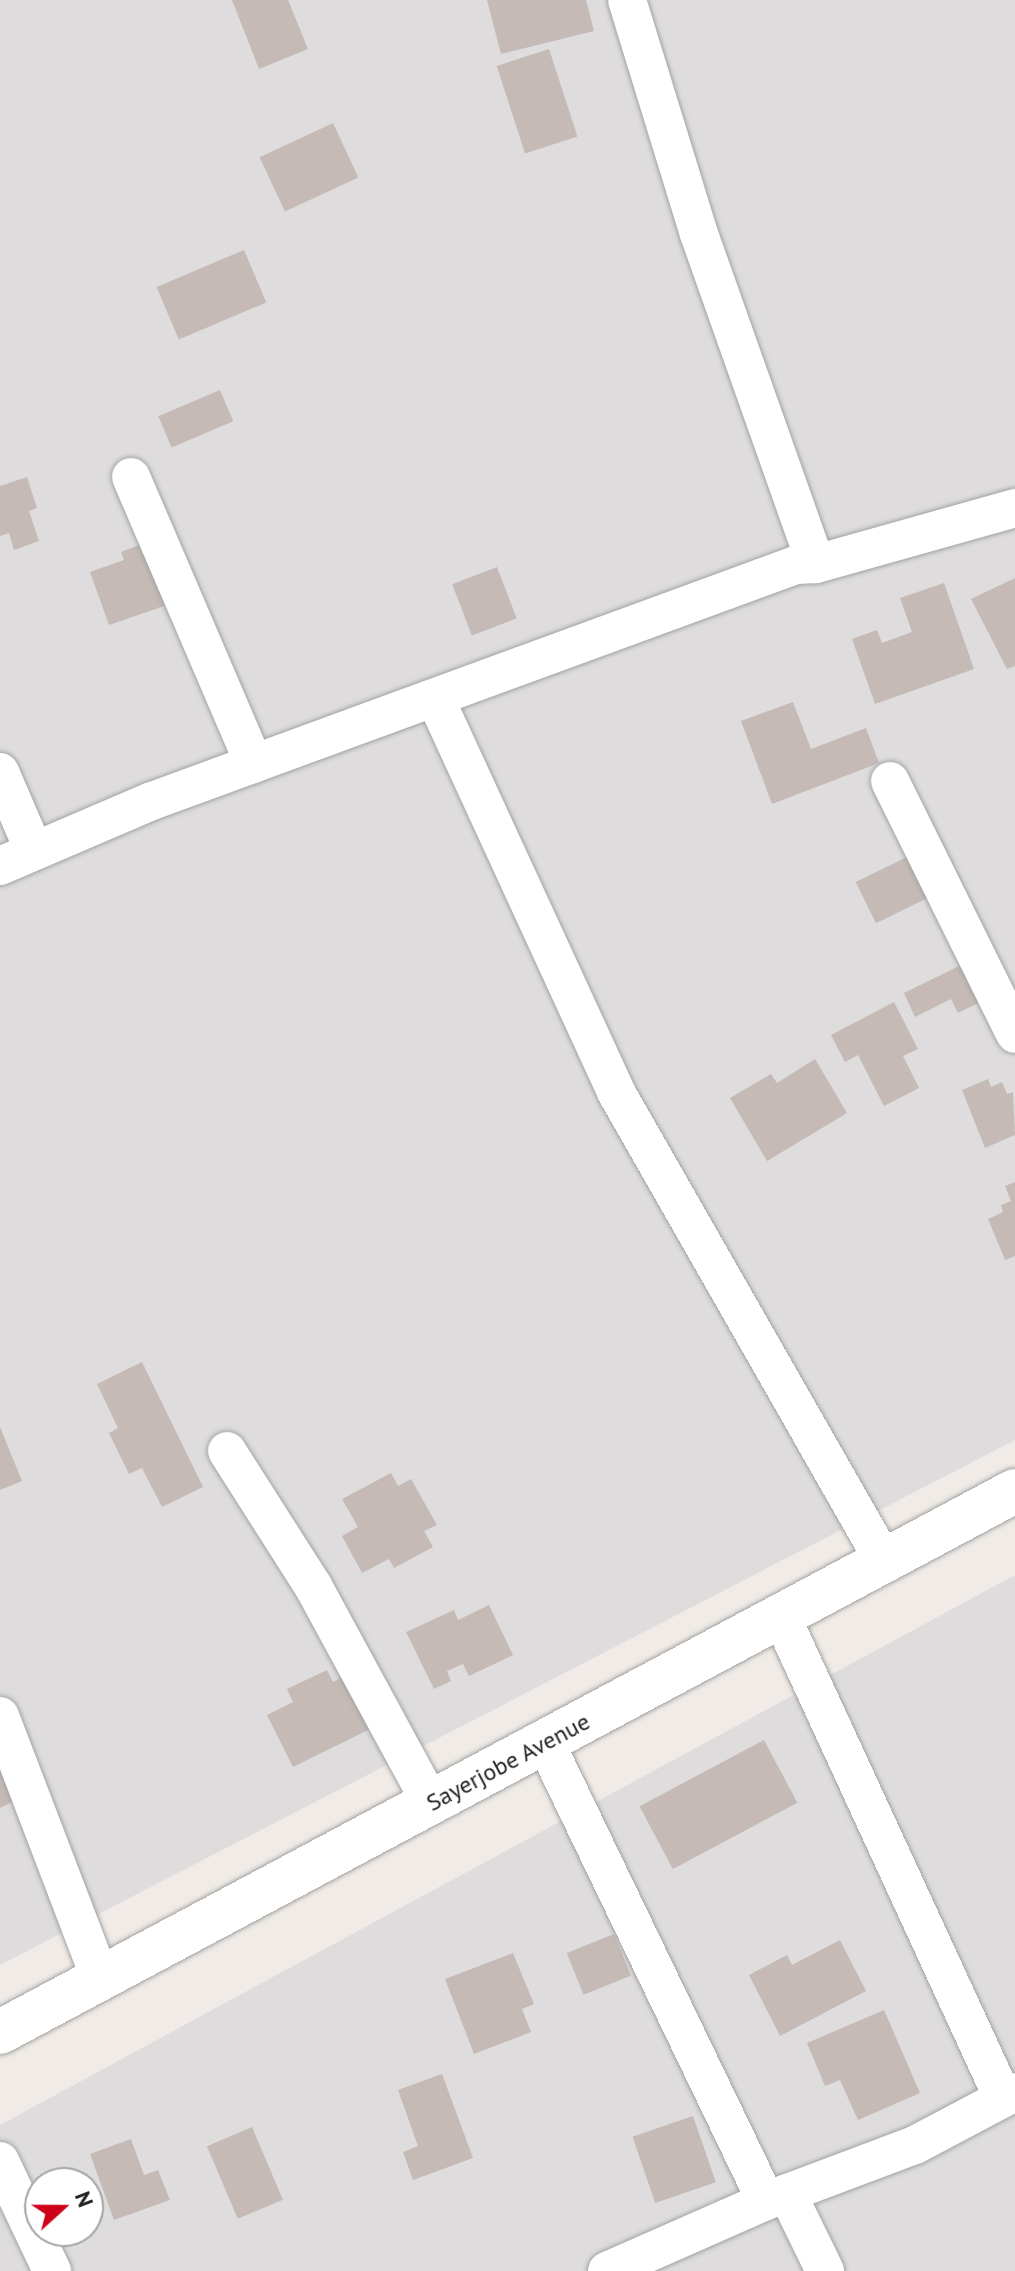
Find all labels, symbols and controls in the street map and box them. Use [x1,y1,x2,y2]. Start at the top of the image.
street label: Sayerjobe Avenue [421,1707,595,1817]
north arrow [24,2167,104,2247]
text: N [69,2187,100,2211]

